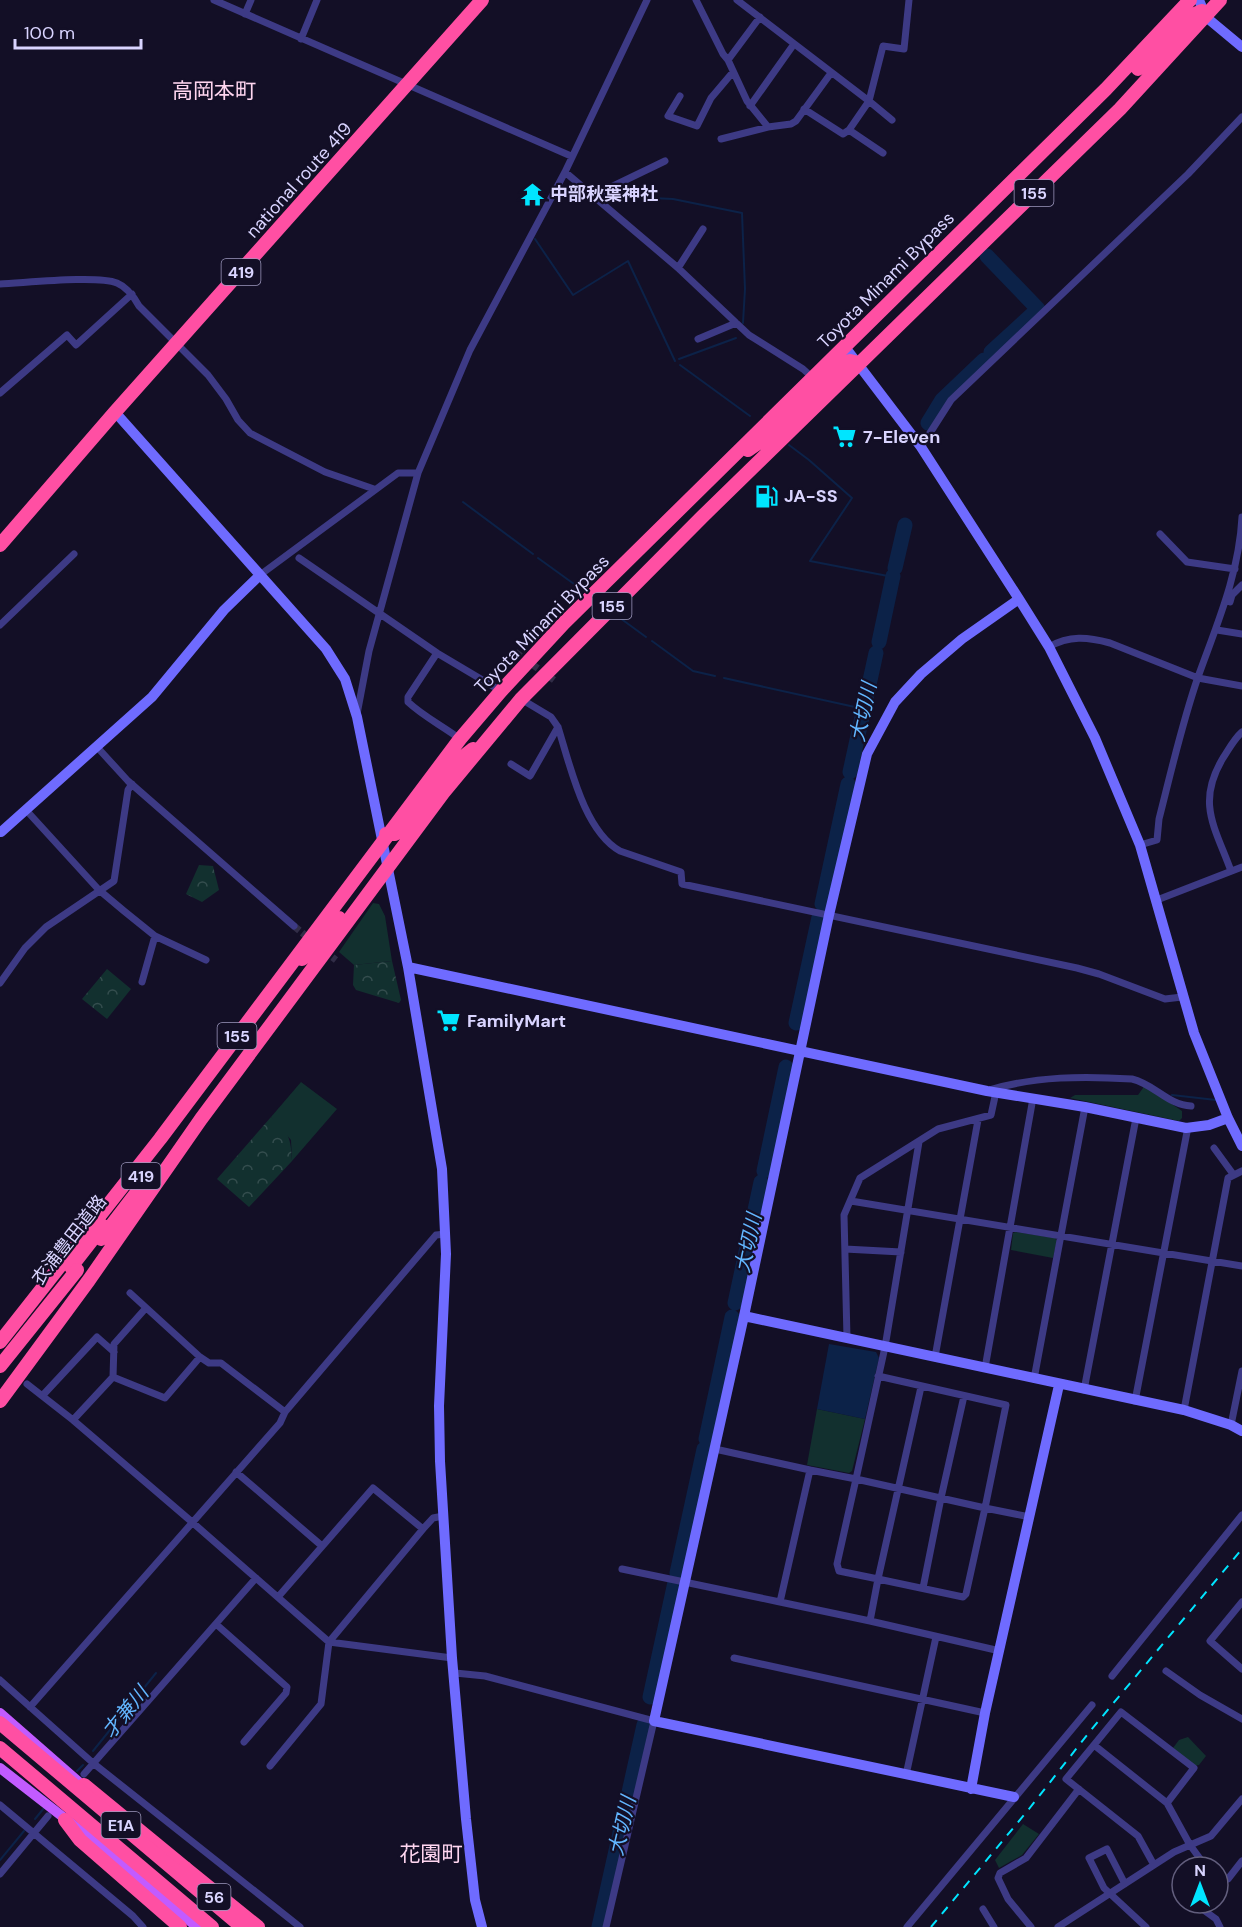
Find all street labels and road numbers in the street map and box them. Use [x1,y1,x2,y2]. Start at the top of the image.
street label: national route 419 [241,117,357,243]
road number: 155 [1014,180,1054,206]
street label: Toyota Minami Bypass [812,206,960,354]
road number: 419 [222,259,260,285]
street label: Toyota Minami Bypass [469,549,615,699]
road number: 155 [592,593,632,619]
road number: 155 [218,1023,256,1049]
road number: 419 [122,1163,160,1189]
street label: 衣浦豊田道路 [26,1190,112,1290]
road number: E1A [102,1812,140,1838]
road number: 56 [198,1884,230,1910]

